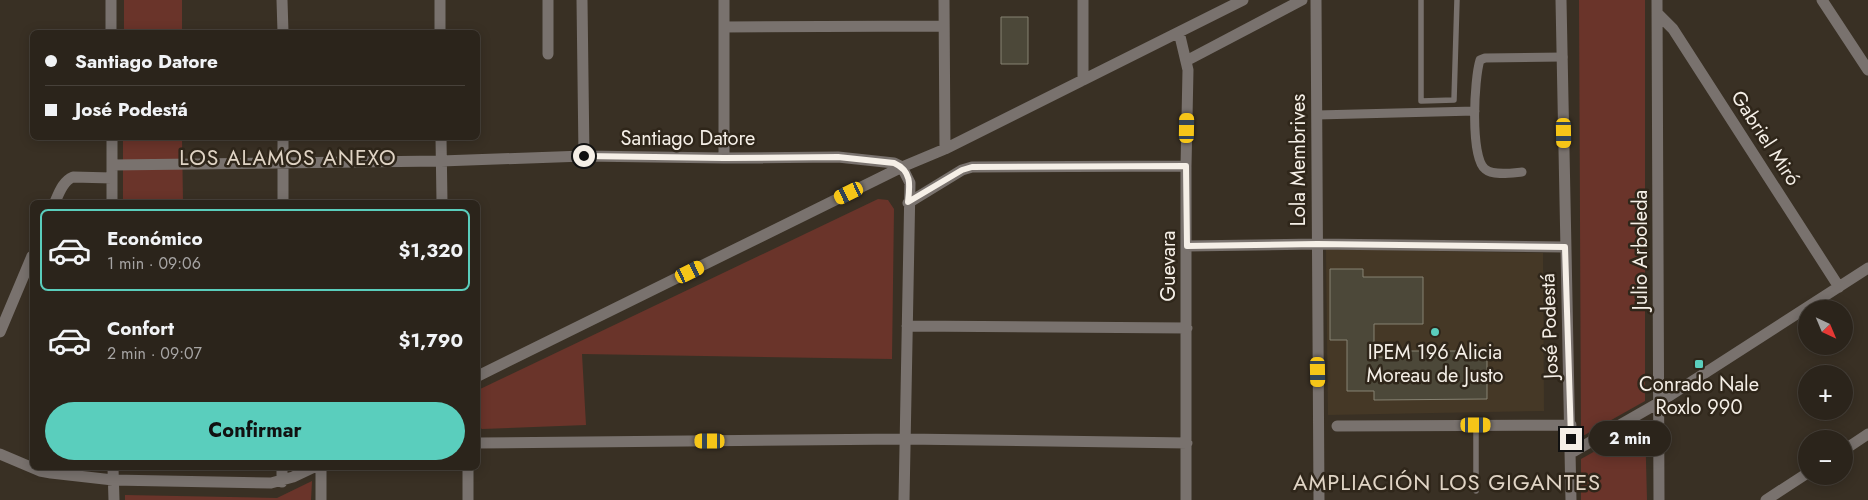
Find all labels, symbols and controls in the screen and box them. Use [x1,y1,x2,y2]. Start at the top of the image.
text: Santiago Datore [75,48,218,75]
street label: Gabriel Miró [1724,85,1807,192]
street label: Lola Membrives [1284,94,1313,226]
text: José Podestá [75,96,188,123]
car [1179,113,1194,143]
car [1556,118,1571,148]
street label: Santiago Datore [621,124,755,153]
district label: LOS ALAMOS ANEXO [179,143,397,173]
route start [573,145,595,167]
car [832,180,865,206]
street label: Julio Arboleda [1626,190,1655,313]
text: Económico [107,225,203,252]
icon: car [47,228,92,273]
street label: Guevara [1154,231,1183,301]
text: $1,320 [399,237,463,264]
text: 1 min · 09:06 [107,252,201,275]
car [673,259,706,285]
street label: José Podestá [1533,273,1566,382]
north arrow [1798,300,1852,355]
map controls [1798,300,1853,485]
text: Confort [107,315,174,342]
icon: car [47,318,92,363]
marker: IPEM 196 Alicia Moreau de Justo [1429,326,1441,338]
text: $1,790 [399,327,463,354]
place label: IPEM 196 Alicia Moreau de Justo [1367,338,1504,390]
text: 2 min · 09:07 [107,342,202,365]
car [1310,357,1325,387]
marker: Conrado Nale Roxlo 990 [1693,358,1705,370]
button: + [1798,365,1853,420]
place label: Conrado Nale Roxlo 990 [1639,370,1759,422]
button: Confirmar [45,402,465,460]
car [1461,418,1491,433]
callout: 2 min [1588,422,1671,456]
text: 2 min [1609,427,1651,450]
route end [1560,428,1582,450]
button: − [1798,430,1853,485]
car [695,434,725,449]
district label: AMPLIACIÓN LOS GIGANTES [1293,466,1601,498]

